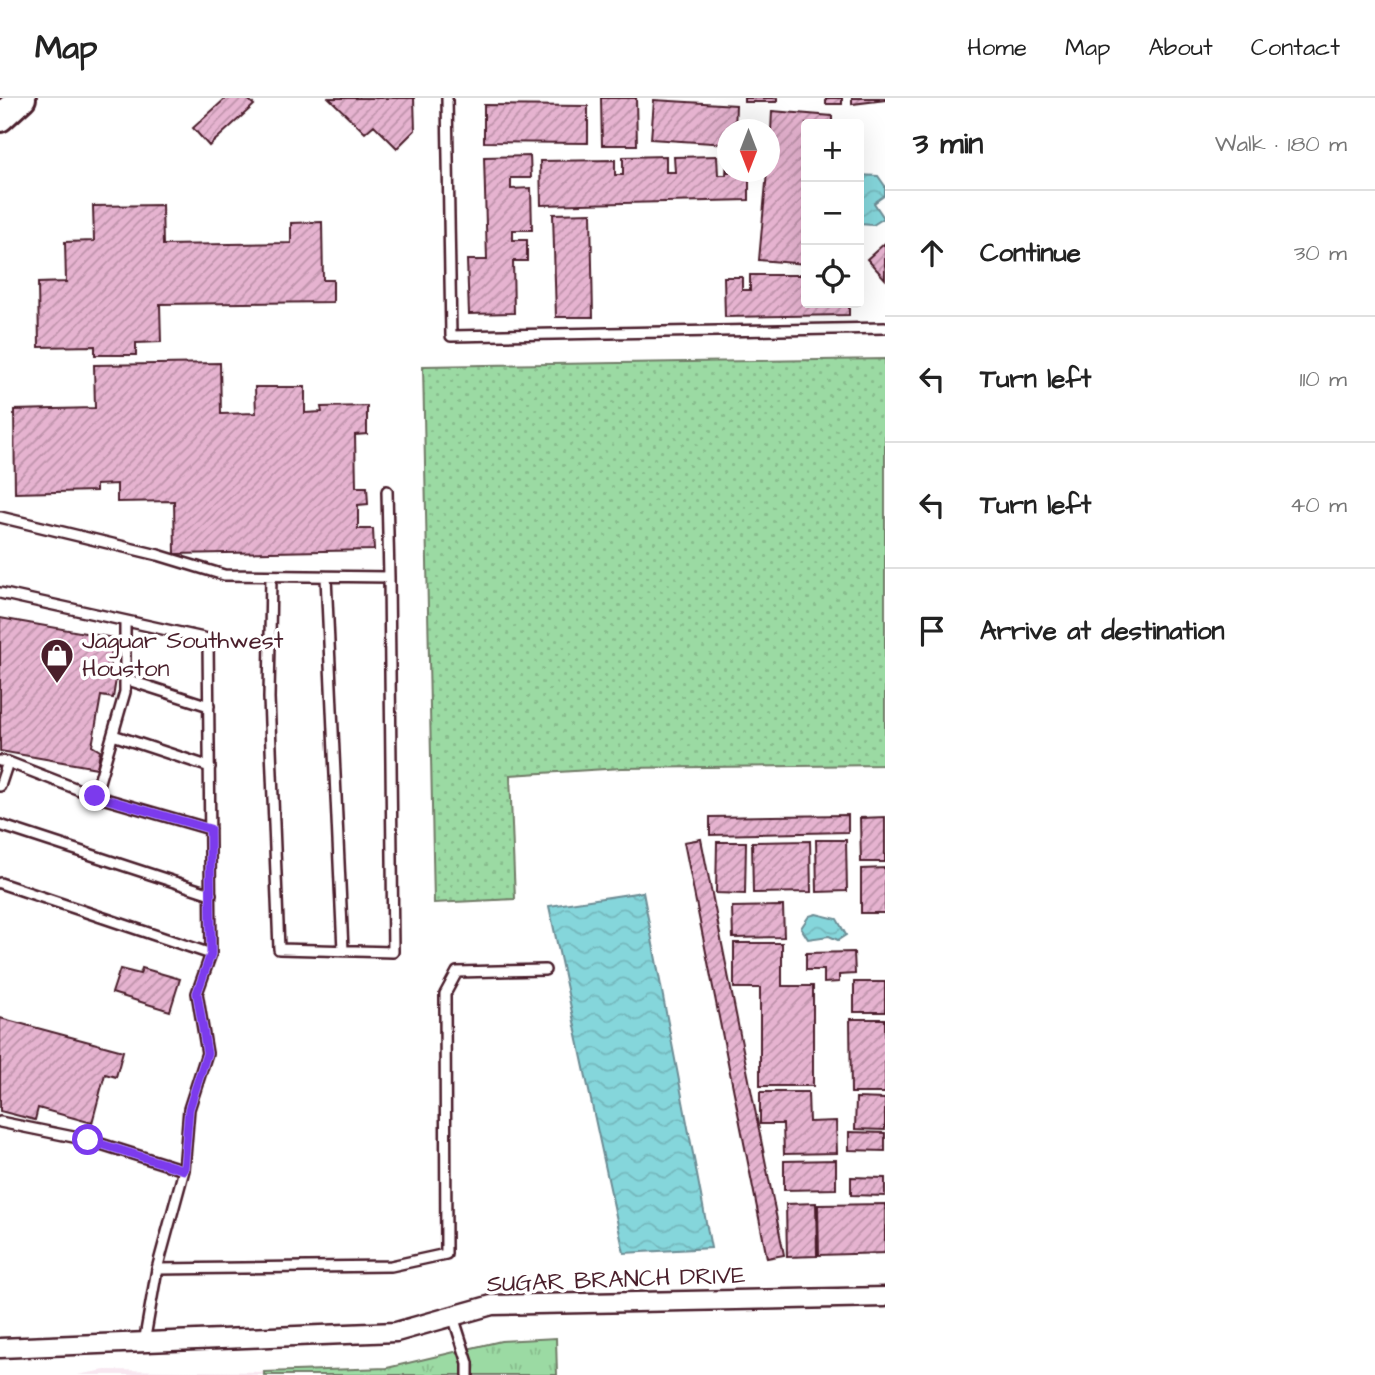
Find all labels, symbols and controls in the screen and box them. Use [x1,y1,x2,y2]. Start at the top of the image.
text: Map [35,25,97,71]
text: Home [967,31,1027,65]
text: Map [1065,31,1110,65]
text: About [1148,31,1213,65]
text: Contact [1251,31,1340,65]
north arrow [717,119,780,182]
map controls [801,119,864,308]
button: + [801,119,864,182]
text: 3 min [913,123,983,165]
text: Walk · 180 m [1215,128,1347,160]
button: − [801,182,864,245]
icon: ahead [913,234,951,272]
text: Continue [980,235,1081,271]
text: 30 m [1294,237,1347,269]
button: locate [801,245,864,308]
icon: left [913,360,951,398]
text: Turn left [980,361,1091,397]
text: 110 m [1299,363,1347,395]
icon: left [913,486,951,524]
text: Turn left [980,487,1091,523]
text: 40 m [1290,489,1347,521]
icon: arrive [913,612,951,650]
text: Arrive at destination [980,613,1225,649]
place label: Jaguar Southwest Houston [82,624,284,686]
shop icon: Jaguar Southwest Houston [38,636,76,685]
route end [79,780,110,811]
route start [72,1124,103,1155]
street label: SUGAR BRANCH DRIVE [486,1258,746,1302]

